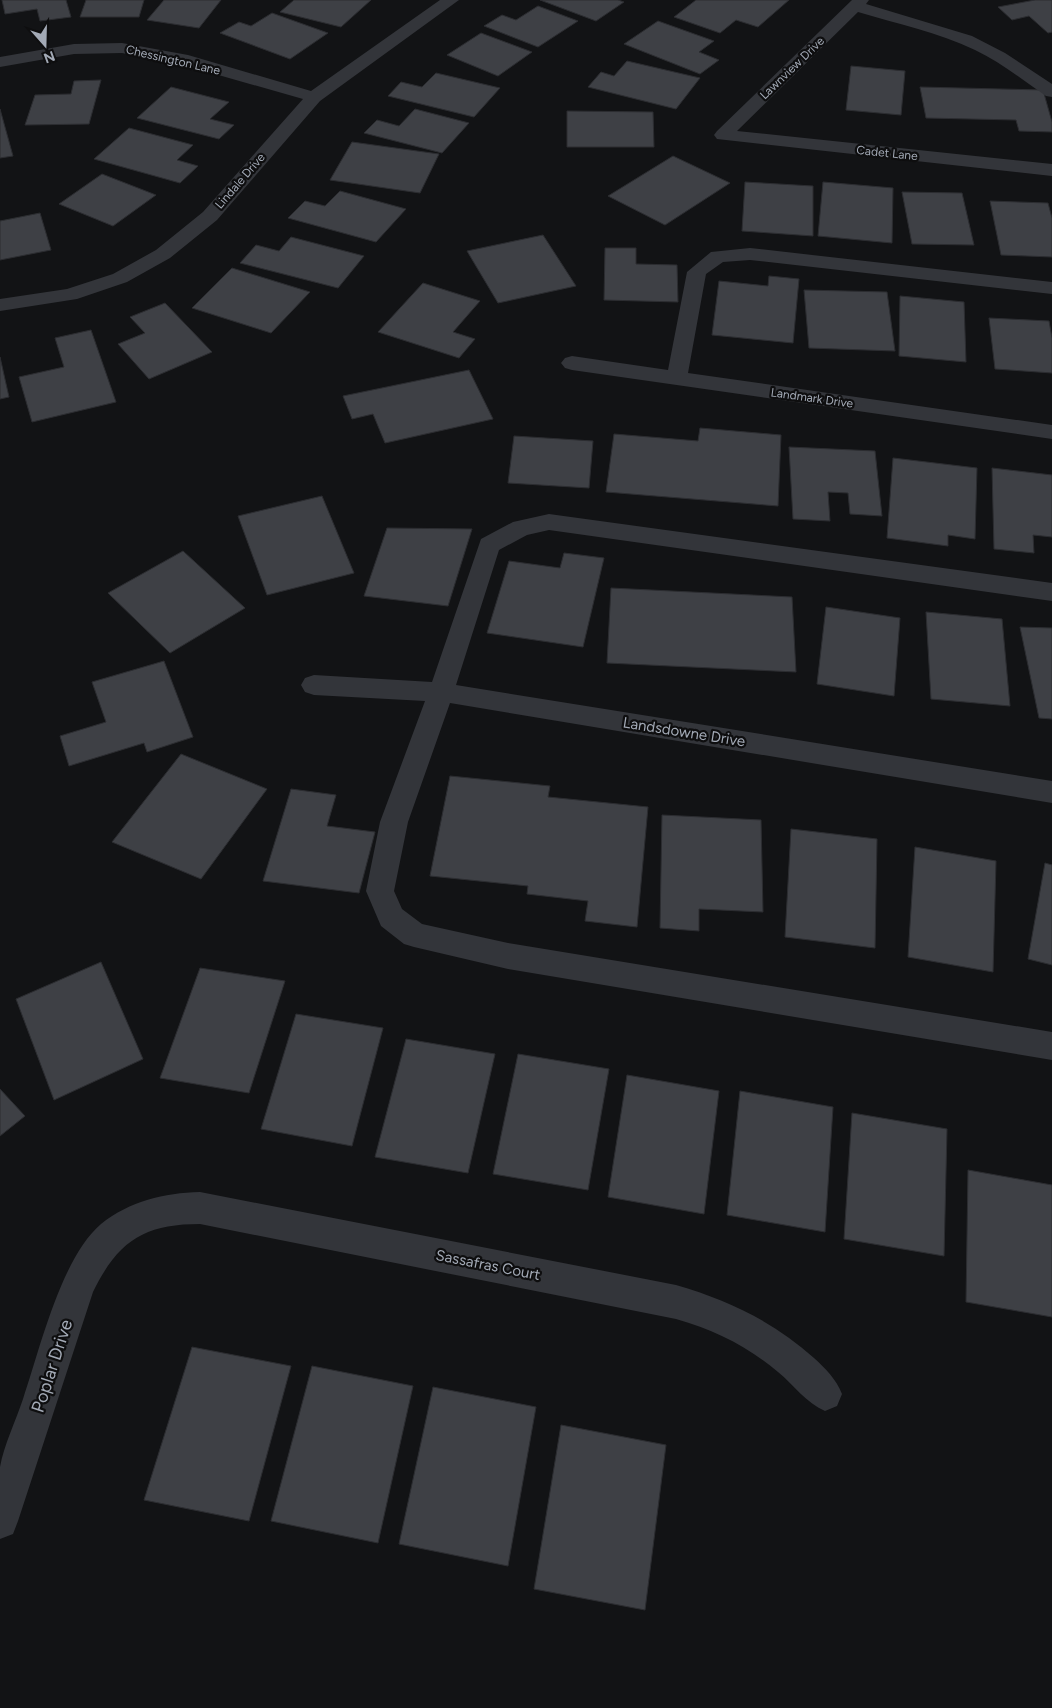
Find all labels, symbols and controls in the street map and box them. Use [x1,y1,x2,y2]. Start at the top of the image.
north arrow [20,20,70,70]
street label: Lawnview Drive [757,34,827,102]
street label: Chessington Lane [124,42,222,78]
text: N [41,47,57,67]
street label: Cadet Lane [856,143,919,163]
street label: Lindale Drive [212,150,268,212]
street label: Landmark Drive [770,385,855,411]
street label: Landsdowne Drive [622,713,746,751]
street label: Sassafras Court [434,1246,542,1284]
street label: Poplar Drive [27,1317,77,1415]

